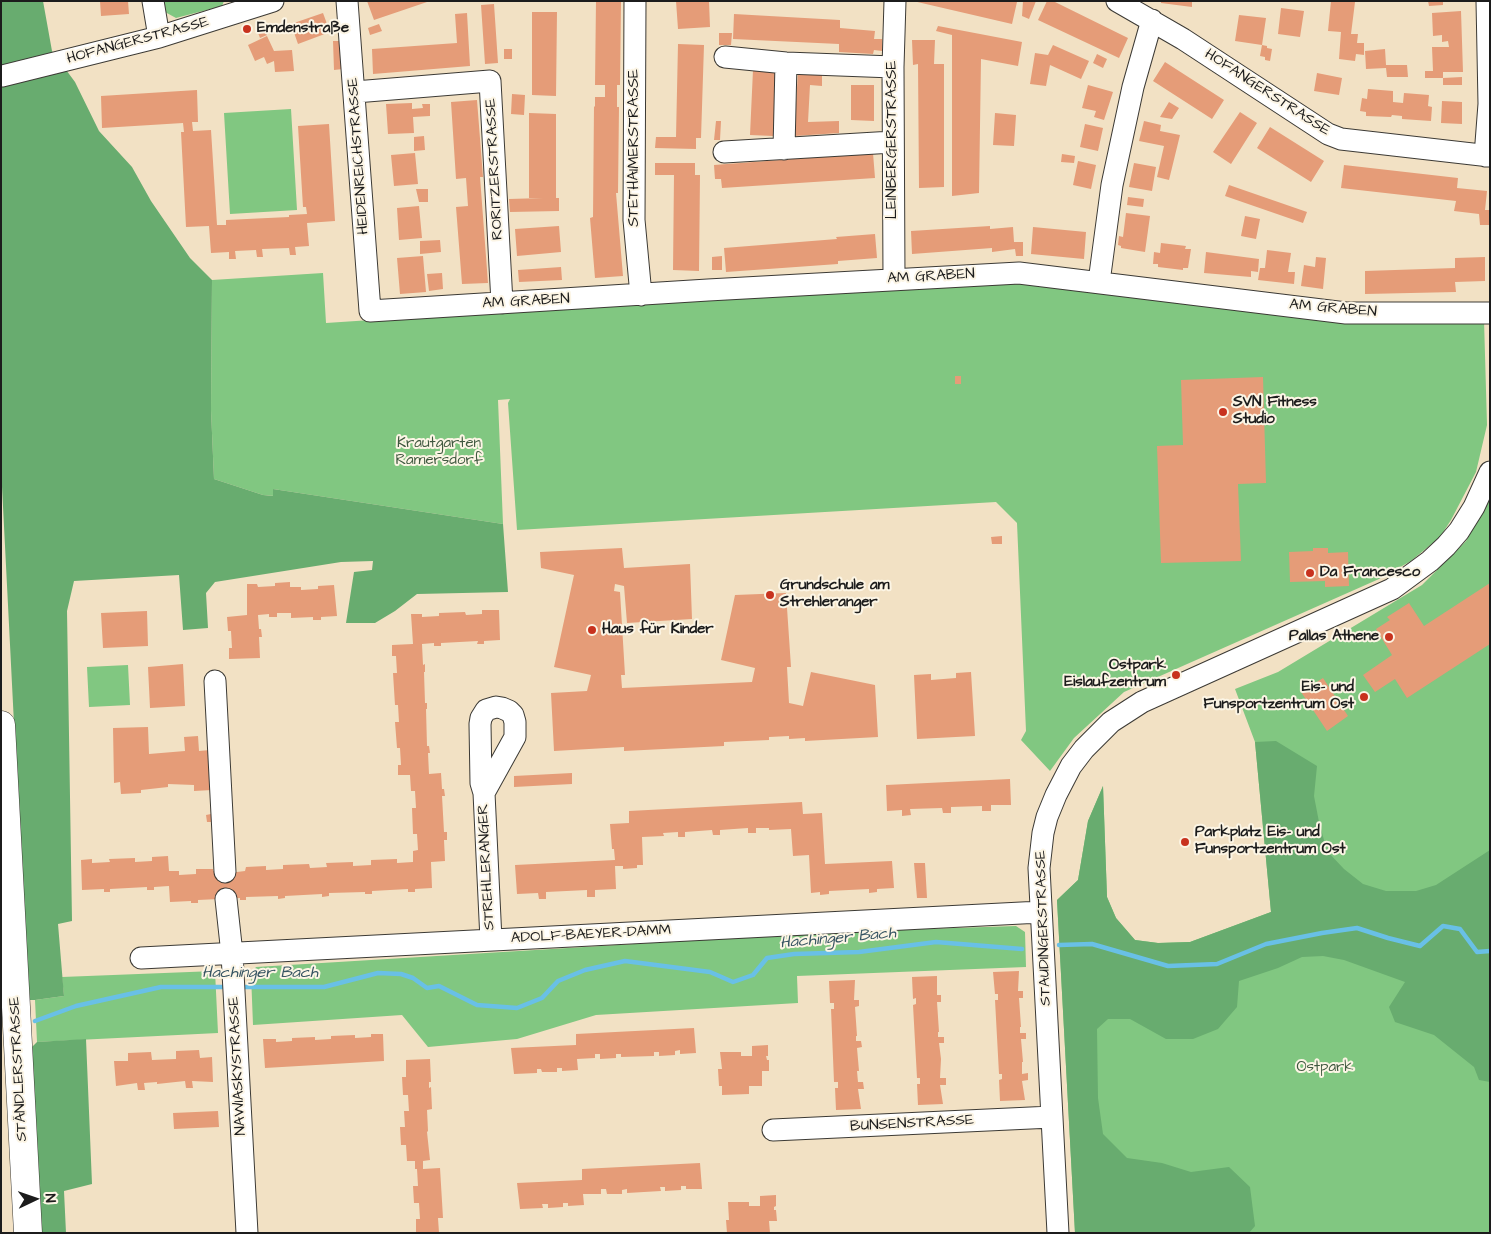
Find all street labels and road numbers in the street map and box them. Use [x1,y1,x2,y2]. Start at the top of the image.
street label: HOFANGERSTRASSE [65,13,211,69]
street label: HOFANGERSTRASSE [1201,46,1333,140]
street label: LEINBERGERSTRASSE [884,61,902,219]
street label: STETHAIMERSTRASSE [626,69,644,227]
street label: HEIDENREICHSTRASSE [345,77,373,235]
street label: RORITZERSTRASSE [482,98,508,240]
street label: AM GRABEN [887,266,975,288]
street label: AM GRABEN [482,291,570,313]
street label: AM GRABEN [1289,296,1377,322]
street label: STREHLERANGER [475,803,499,931]
street label: STAUDINGERSTRASSE [1032,850,1056,1006]
street label: ADOLF-BAEYER-DAMM [510,922,672,948]
street label: STÄNDLERSTRASSE [6,996,32,1142]
street label: NAWIASKYSTRASSE [225,996,251,1136]
street label: BUNSENSTRASSE [850,1112,974,1136]

